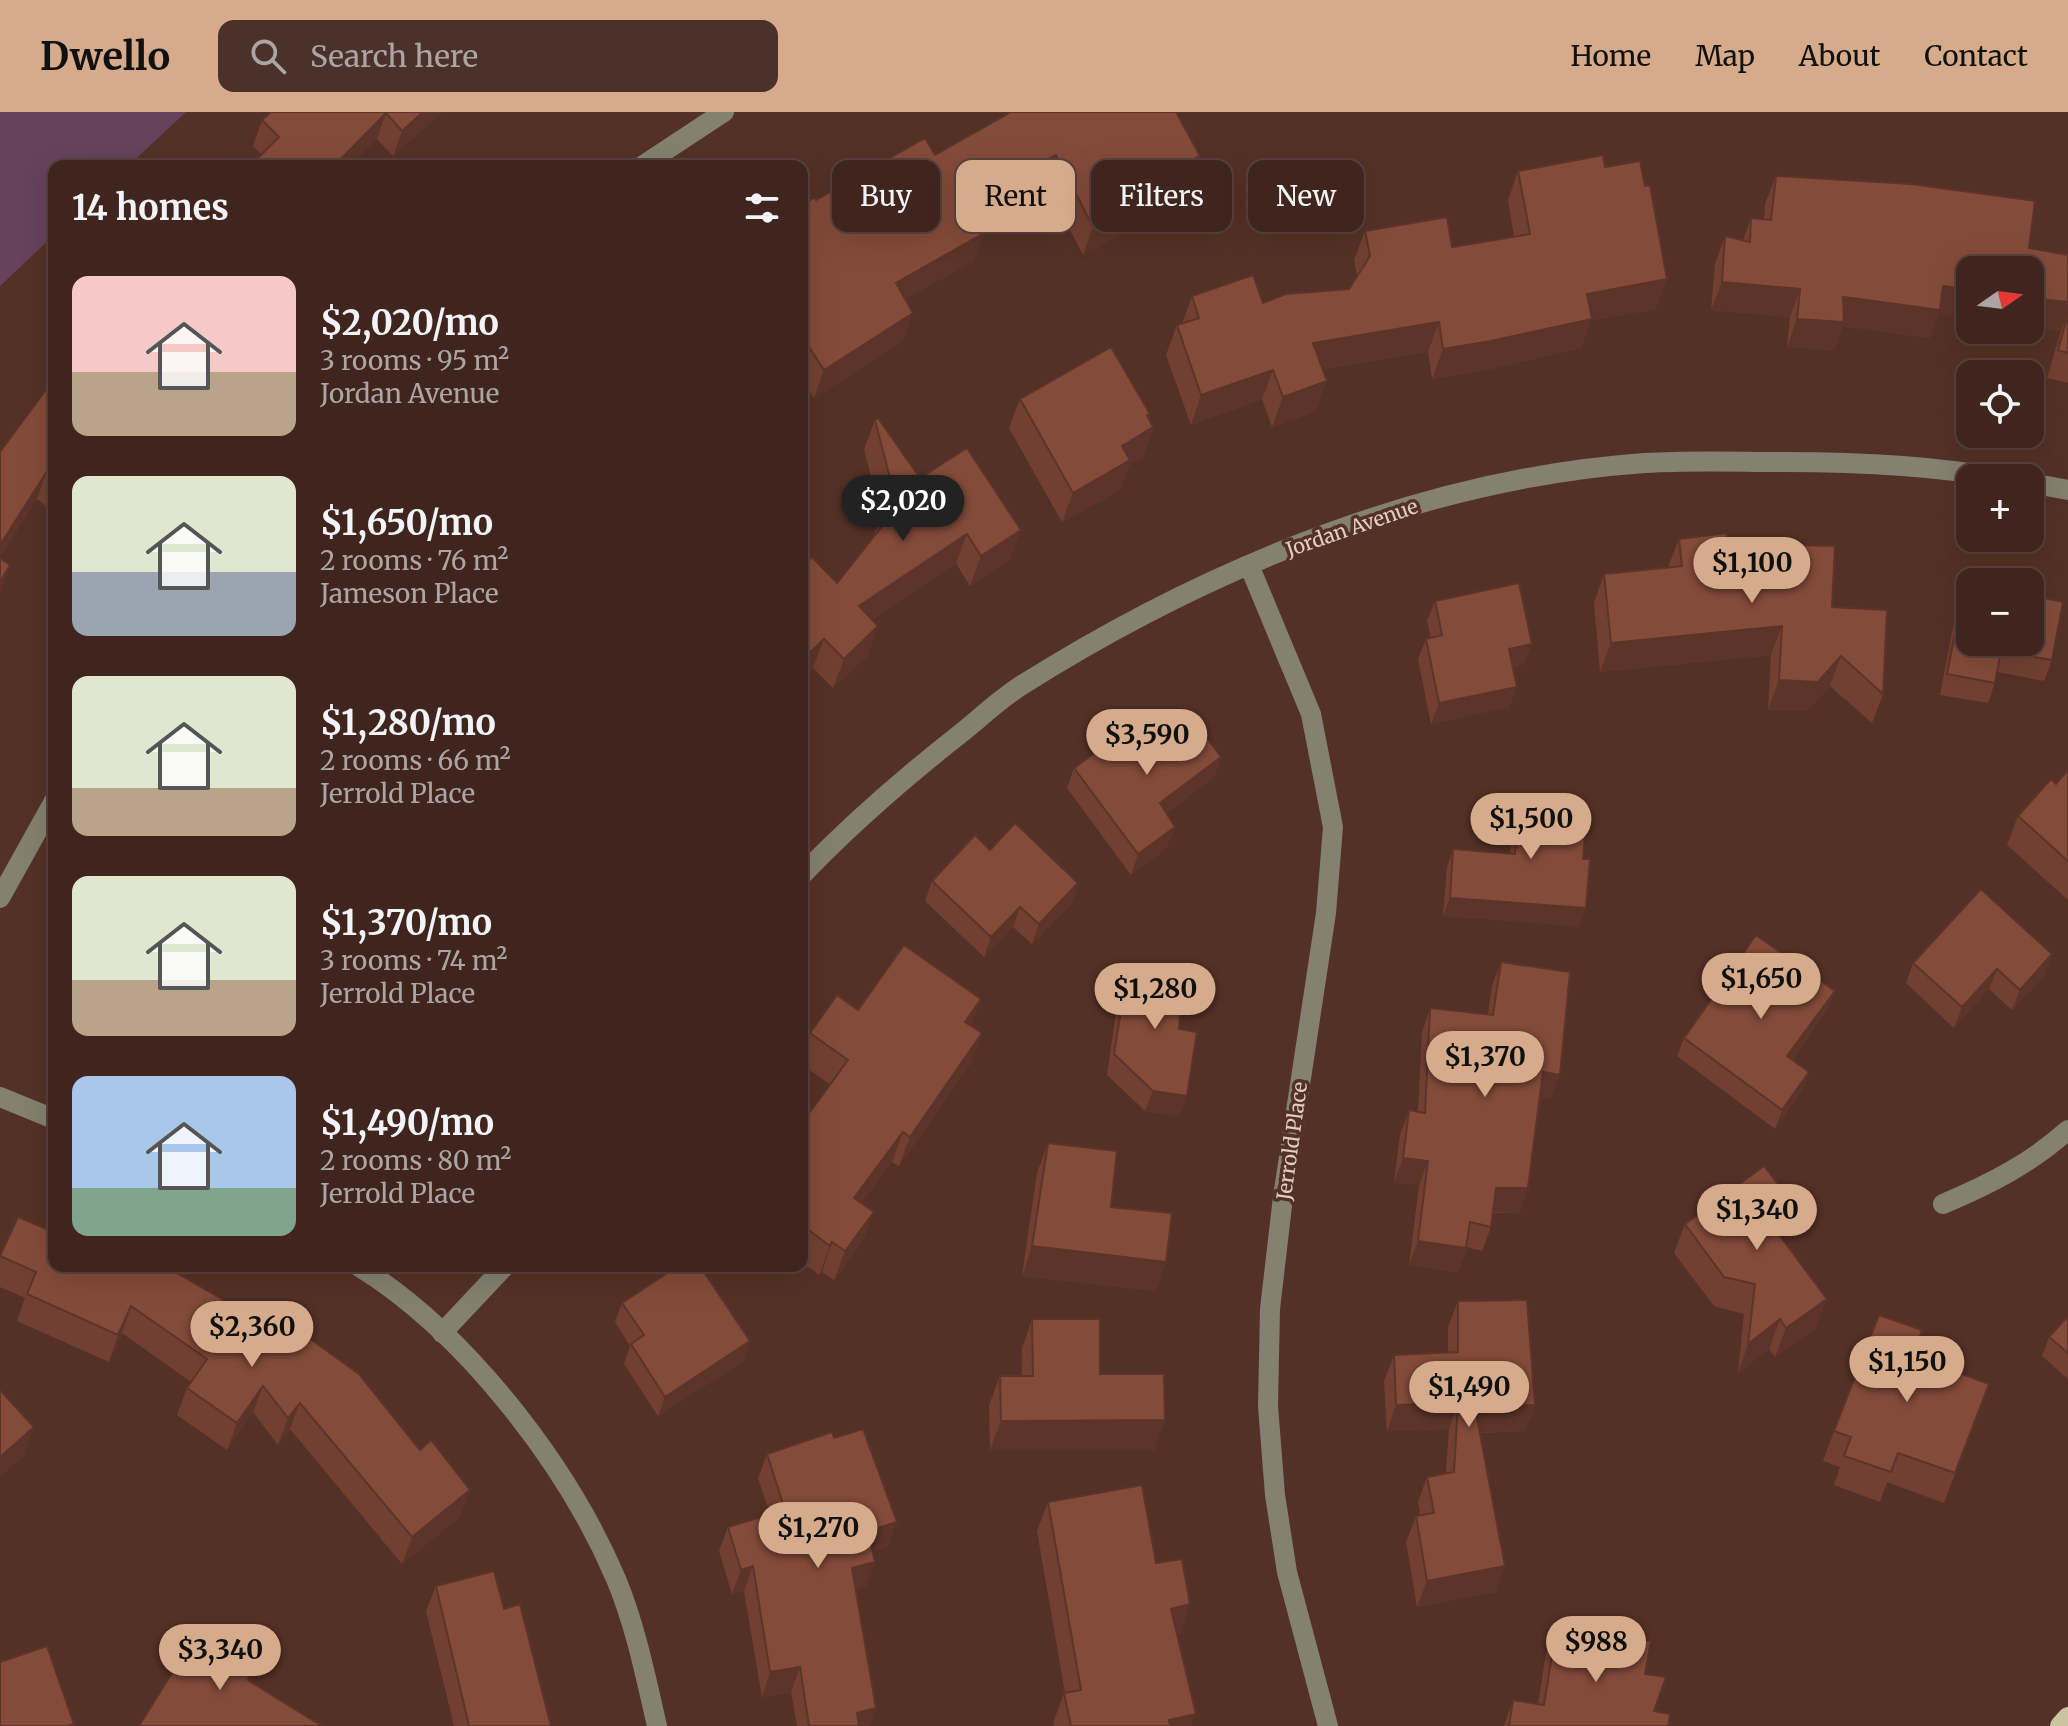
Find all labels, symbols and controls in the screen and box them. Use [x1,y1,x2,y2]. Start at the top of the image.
search box [218,20,778,92]
text: Dwello [40,33,170,80]
icon: search [246,34,290,78]
text: Search here [310,37,478,75]
text: Home [1570,38,1651,74]
text: Map [1695,38,1755,74]
text: About [1799,38,1880,74]
text: Contact [1924,38,2028,74]
chip: Buy [832,160,940,232]
chip: Rent [956,160,1075,232]
chip: Filters [1091,160,1232,232]
chip: New [1248,160,1364,232]
icon: filters [740,186,784,230]
text: 14 homes [72,187,229,229]
north arrow [1956,256,2044,344]
map controls [1956,256,2044,656]
text: $2,020/mo [320,302,499,344]
icon: home [136,308,232,404]
text: 3 rooms · 95 m² [320,344,509,377]
button: locate [1956,360,2044,448]
text: Jordan Avenue [320,377,499,410]
button: + [1956,464,2044,552]
pin: $2,020 [838,475,968,543]
text: $2,020 [859,484,947,517]
street label: Jordan Avenue [1282,493,1421,562]
text: $1,650/mo [320,502,493,544]
icon: home [136,508,232,604]
pin: $1,100 [1687,537,1817,605]
text: 2 rooms · 76 m² [320,544,508,577]
text: $1,100 [1711,546,1793,579]
button: − [1956,568,2044,656]
text: Jameson Place [320,577,499,610]
text: $1,280/mo [320,702,496,744]
icon: home [136,708,232,804]
pin: $3,590 [1082,709,1212,777]
text: $3,590 [1104,718,1190,751]
text: 2 rooms · 66 m² [320,744,511,777]
text: Jerrold Place [320,777,475,810]
pin: $1,500 [1466,793,1596,861]
text: $1,500 [1488,802,1574,835]
text: $1,370/mo [320,902,492,944]
icon: home [136,908,232,1004]
text: 3 rooms · 74 m² [320,944,507,977]
pin: $1,650 [1696,953,1826,1021]
text: $1,650 [1720,962,1802,995]
pin: $1,280 [1090,963,1220,1031]
text: $1,280 [1113,972,1197,1005]
text: Jerrold Place [320,977,475,1010]
pin: $1,370 [1420,1031,1550,1099]
text: $1,370 [1444,1040,1526,1073]
street label: Jerrold Place [1271,1080,1312,1203]
text: $1,490/mo [320,1102,494,1144]
icon: home [136,1108,232,1204]
text: 2 rooms · 80 m² [320,1144,511,1177]
text: Jerrold Place [320,1177,475,1210]
pin: $1,340 [1692,1184,1822,1252]
text: $1,340 [1715,1193,1799,1226]
pin: $2,360 [187,1301,317,1369]
text: $2,360 [208,1310,296,1343]
pin: $1,150 [1842,1336,1972,1404]
text: $1,150 [1867,1345,1947,1378]
pin: $1,490 [1404,1361,1534,1429]
text: $1,490 [1427,1370,1511,1403]
pin: $1,270 [753,1502,883,1570]
text: $1,270 [776,1511,860,1544]
pin: $988 [1549,1616,1643,1684]
pin: $3,340 [155,1624,285,1692]
text: $988 [1564,1625,1628,1658]
text: $3,340 [177,1633,263,1666]

